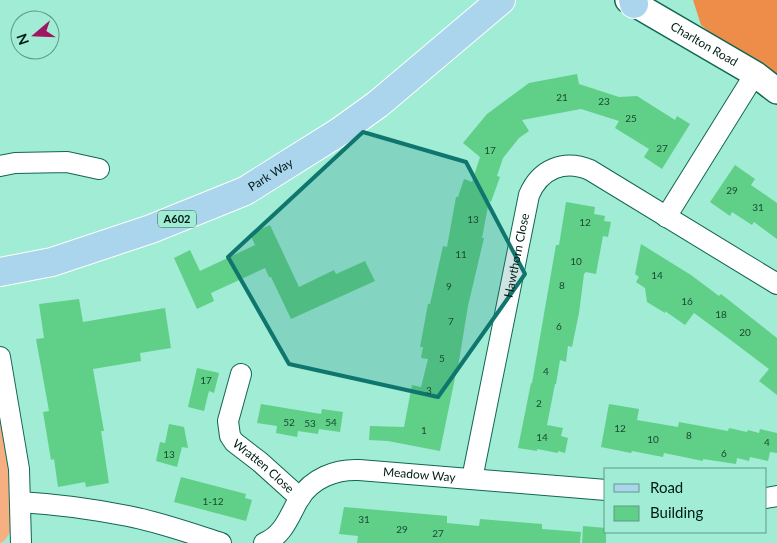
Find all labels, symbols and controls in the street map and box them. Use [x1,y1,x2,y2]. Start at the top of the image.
north arrow [10,10,60,60]
street label: Charlton Road [668,18,741,69]
text: N [12,32,32,47]
house number: 21 [556,91,568,103]
house number: 23 [598,95,610,107]
house number: 25 [625,112,637,124]
house number: 27 [656,142,668,154]
house number: 17 [484,144,496,156]
street label: Park Way [245,154,296,194]
house number: 29 [726,184,738,196]
house number: 31 [752,201,764,213]
road number: A602 [158,210,196,228]
street label: Hawthorn Close [501,212,532,299]
house number: 13 [467,213,479,225]
house number: 12 [579,216,591,228]
house number: 11 [455,248,467,260]
house number: 10 [570,255,582,267]
house number: 14 [651,269,663,281]
house number: 8 [559,279,565,291]
house number: 9 [446,280,452,292]
house number: 16 [681,295,693,307]
house number: 18 [715,308,727,320]
house number: 7 [448,315,454,327]
house number: 6 [556,320,562,332]
house number: 20 [739,326,751,338]
house number: 5 [439,352,445,364]
house number: 4 [543,365,549,377]
house number: 17 [200,374,212,386]
house number: 3 [426,384,432,396]
house number: 2 [536,397,542,409]
house number: 52 [283,416,295,428]
house number: 54 [325,416,337,428]
house number: 53 [304,417,316,429]
house number: 12 [614,422,626,434]
house number: 1 [421,424,427,436]
house number: 8 [686,429,692,441]
house number: 14 [536,431,548,443]
house number: 10 [647,433,659,445]
street label: Wratten Close [230,436,297,496]
house number: 4 [764,436,770,448]
house number: 6 [721,447,727,459]
house number: 13 [163,448,175,460]
street label: Meadow Way [383,464,457,485]
legend [604,468,767,533]
text: Road [650,478,683,496]
house number: 1-12 [202,495,224,507]
text: Building [650,503,703,521]
house number: 31 [358,513,370,525]
house number: 29 [396,523,408,535]
house number: 27 [432,527,444,539]

